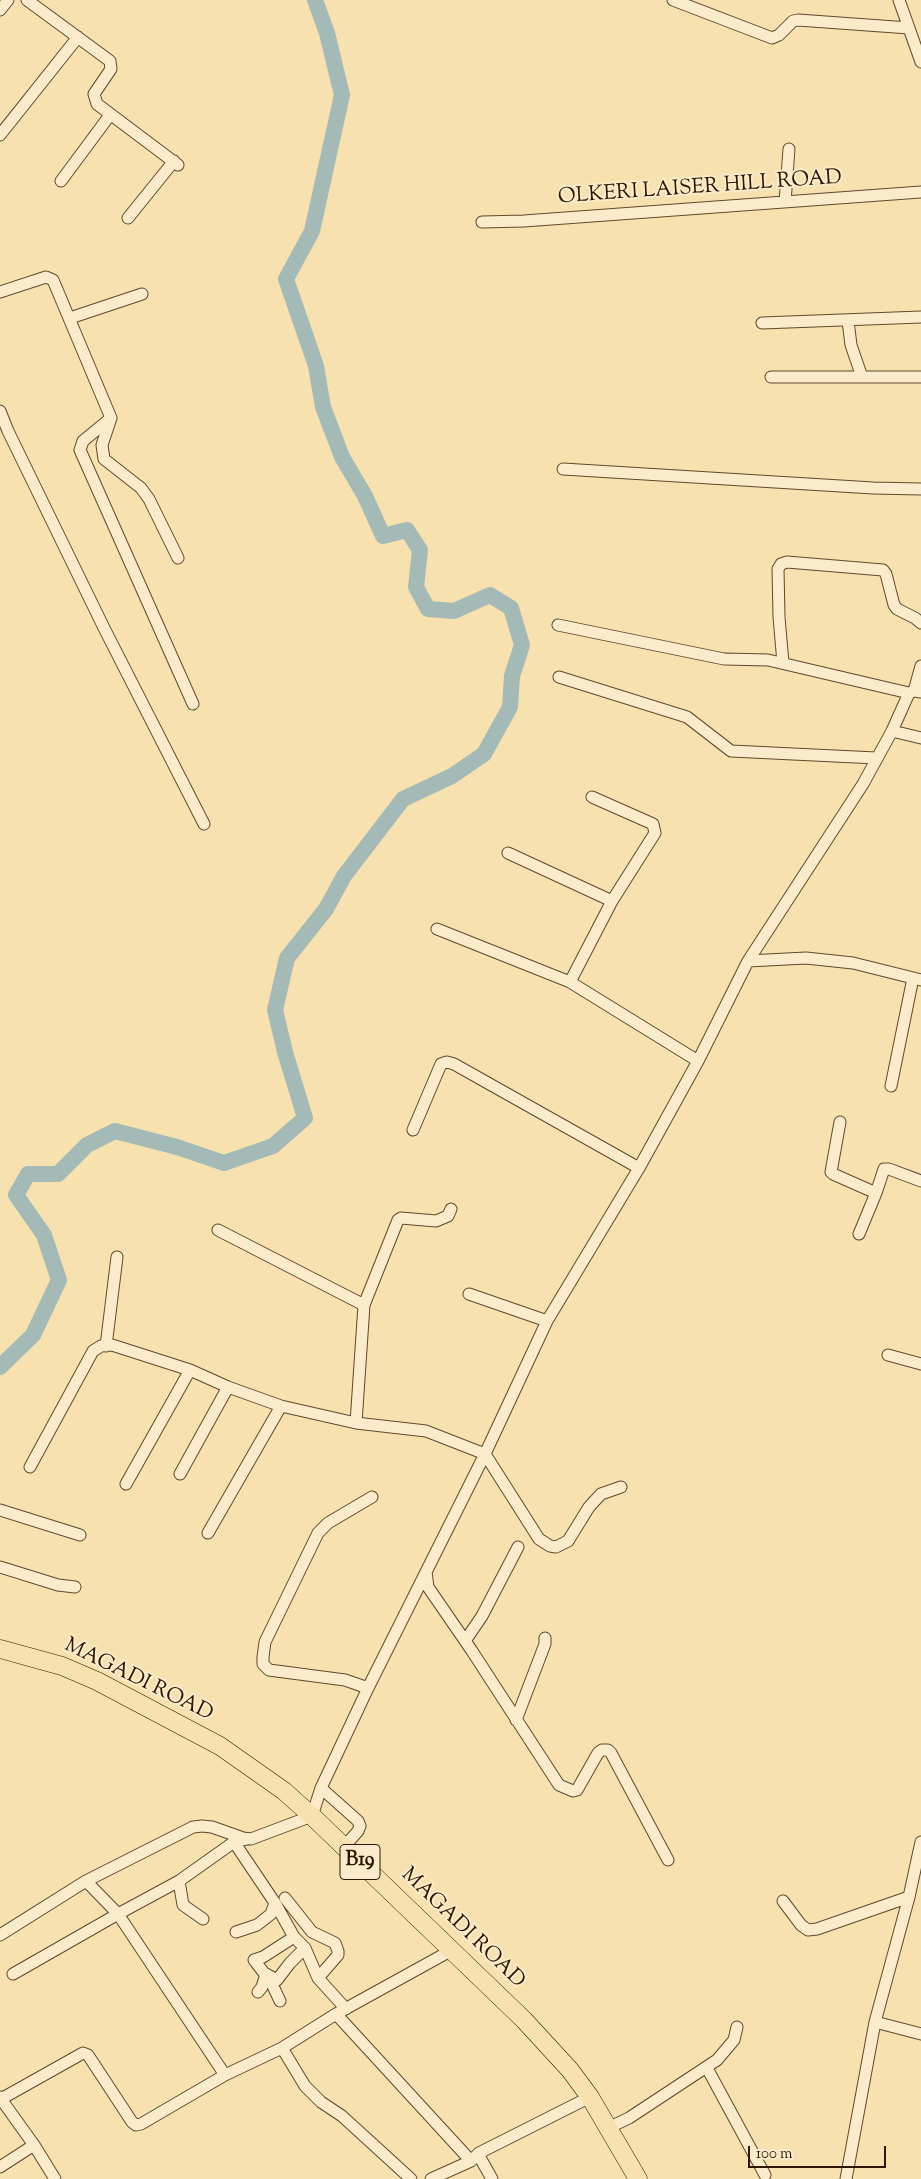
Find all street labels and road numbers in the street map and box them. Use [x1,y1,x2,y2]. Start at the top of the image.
street label: OLKERI LAISER HILL ROAD [557,167,843,211]
street label: MAGADI ROAD [59,1634,217,1728]
road number: B19 [340,1844,380,1880]
street label: MAGADI ROAD [395,1863,529,1995]

